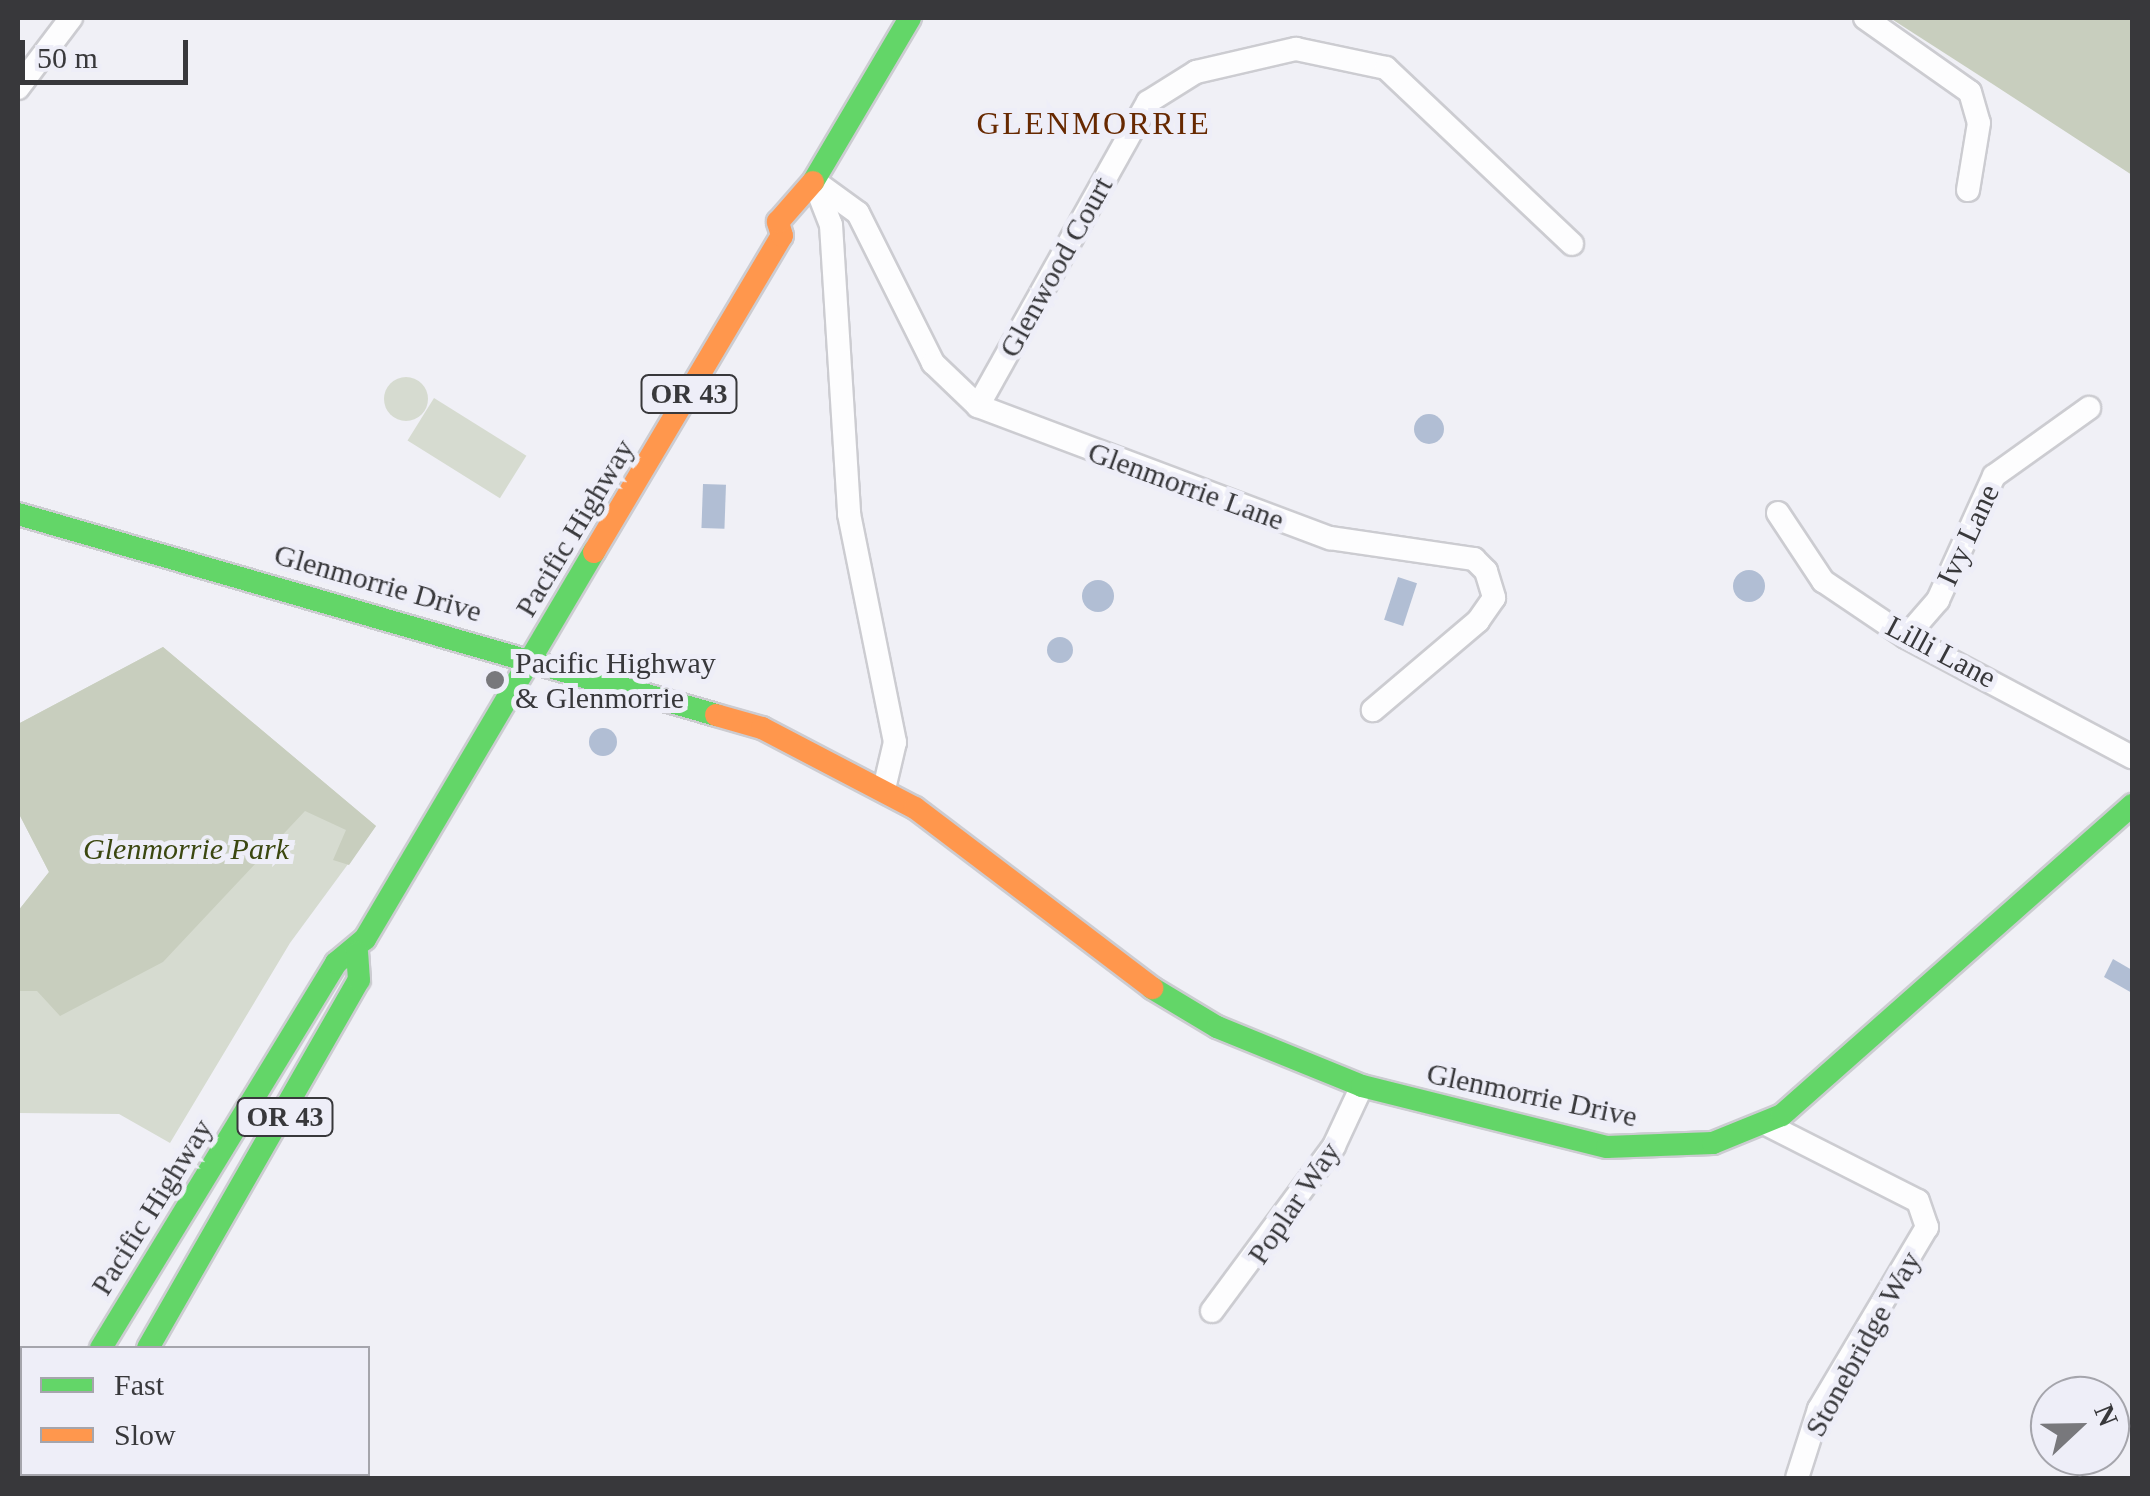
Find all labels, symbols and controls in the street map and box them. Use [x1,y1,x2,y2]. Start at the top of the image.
scale bar [25,20,192,82]
text: 50 m [37,41,98,74]
district label: GLENMORRIE [977,104,1211,142]
street label: Glenwood Court [992,170,1120,364]
road number: OR 43 [639,371,739,417]
street label: Pacific Highway [508,433,642,623]
street label: Glenmorrie Lane [1083,434,1289,538]
street label: Ivy Lane [1929,479,2007,591]
street label: Glenmorrie Drive [270,536,486,630]
street label: Lilli Lane [1880,608,2002,696]
place label: Pacific Highway & Glenmorrie [515,645,716,716]
marker: Pacific Highway & Glenmorrie [484,669,506,691]
park label: Glenmorrie Park [83,831,289,867]
street label: Glenmorrie Drive [1424,1055,1640,1135]
road number: OR 43 [235,1094,335,1140]
street label: Pacific Highway [84,1112,220,1302]
street label: Poplar Way [1240,1135,1348,1271]
street label: Stonebridge Way [1797,1245,1929,1443]
legend [20,1346,370,1476]
text: Fast [114,1368,164,1401]
north arrow [2030,1376,2130,1476]
text: N [2088,1400,2125,1431]
text: Slow [114,1418,176,1451]

